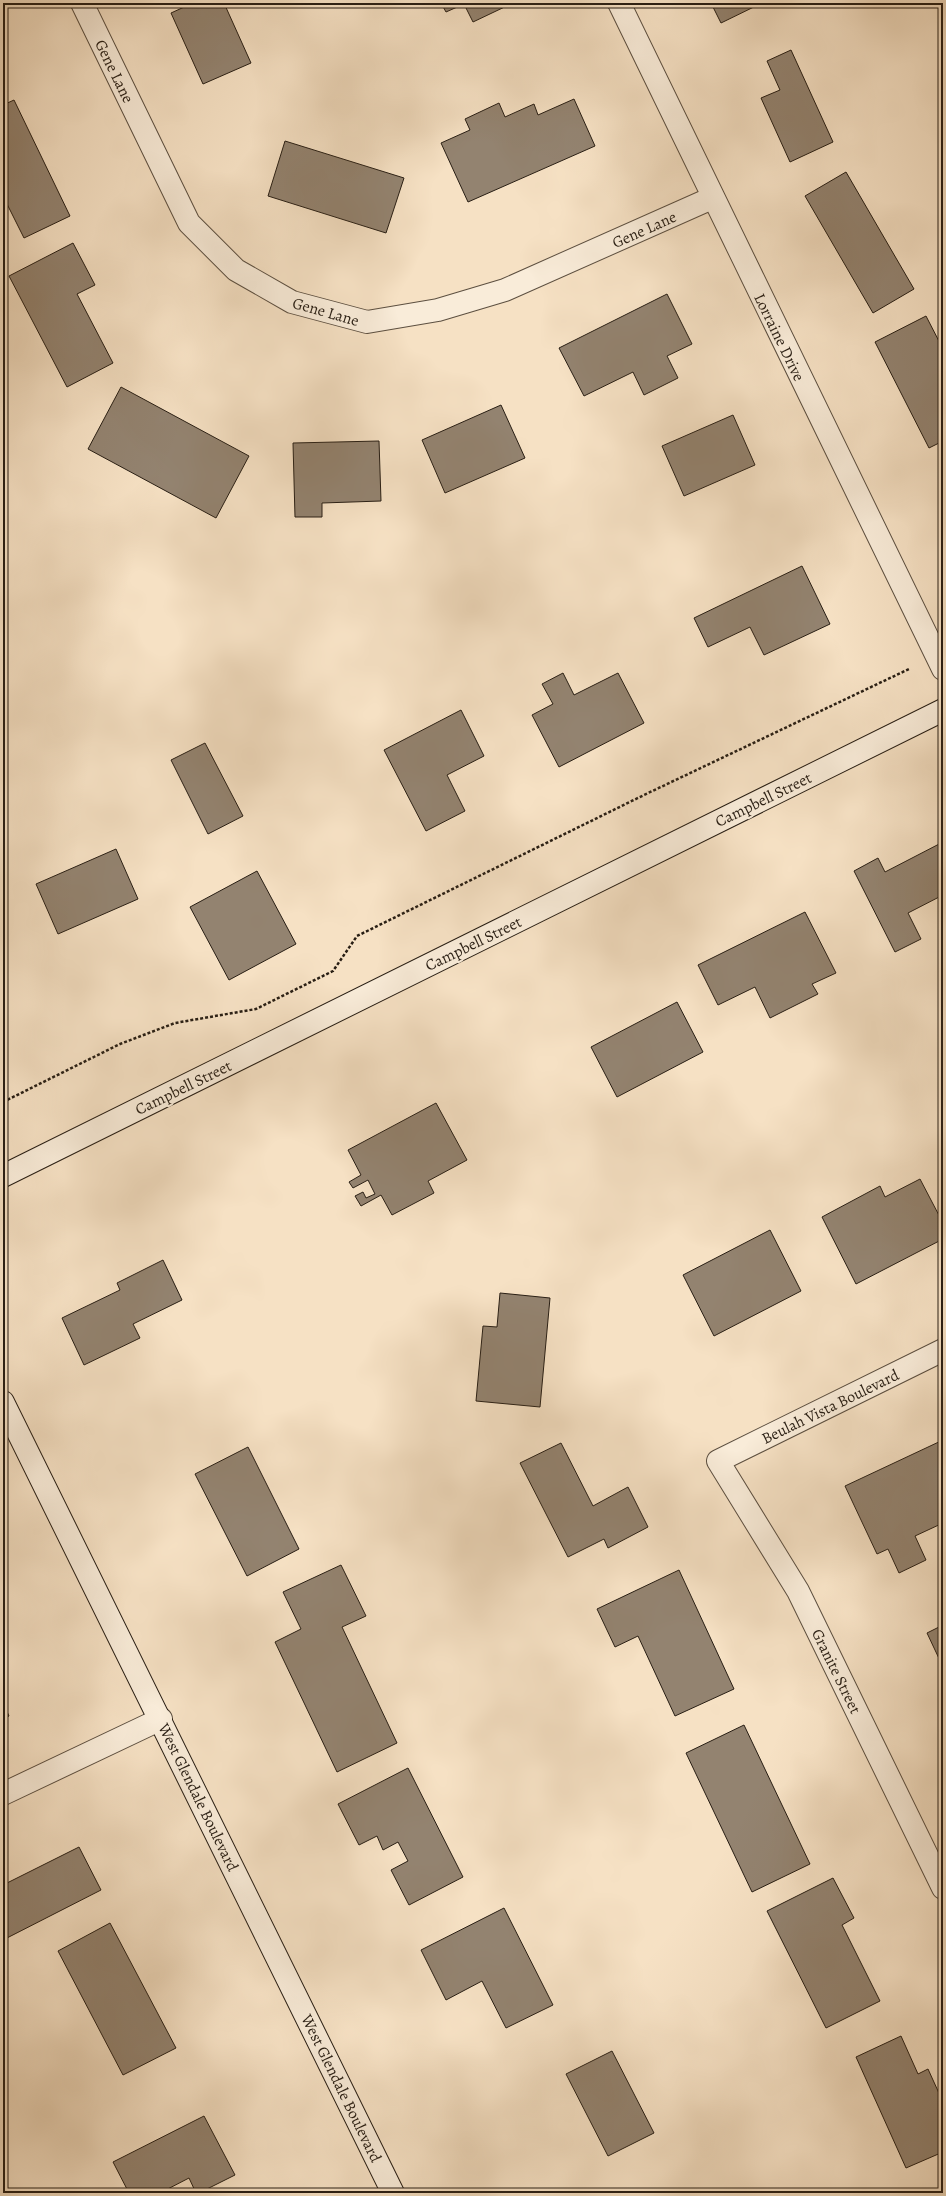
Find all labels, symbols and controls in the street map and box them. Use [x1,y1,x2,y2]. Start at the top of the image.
street label: Gene Lane [89,36,139,107]
street label: Gene Lane [609,206,680,254]
street label: Lorraine Drive [748,290,810,385]
street label: Gene Lane [290,292,362,332]
street label: Campbell Street [711,767,815,833]
street label: Campbell Street [421,911,525,977]
street label: Campbell Street [131,1055,235,1121]
street label: Beulah Vista Boulevard [758,1364,903,1450]
street label: Granite Street [806,1625,866,1718]
street label: West Glendale Boulevard [152,1719,244,1876]
street label: West Glendale Boulevard [295,2010,387,2167]

